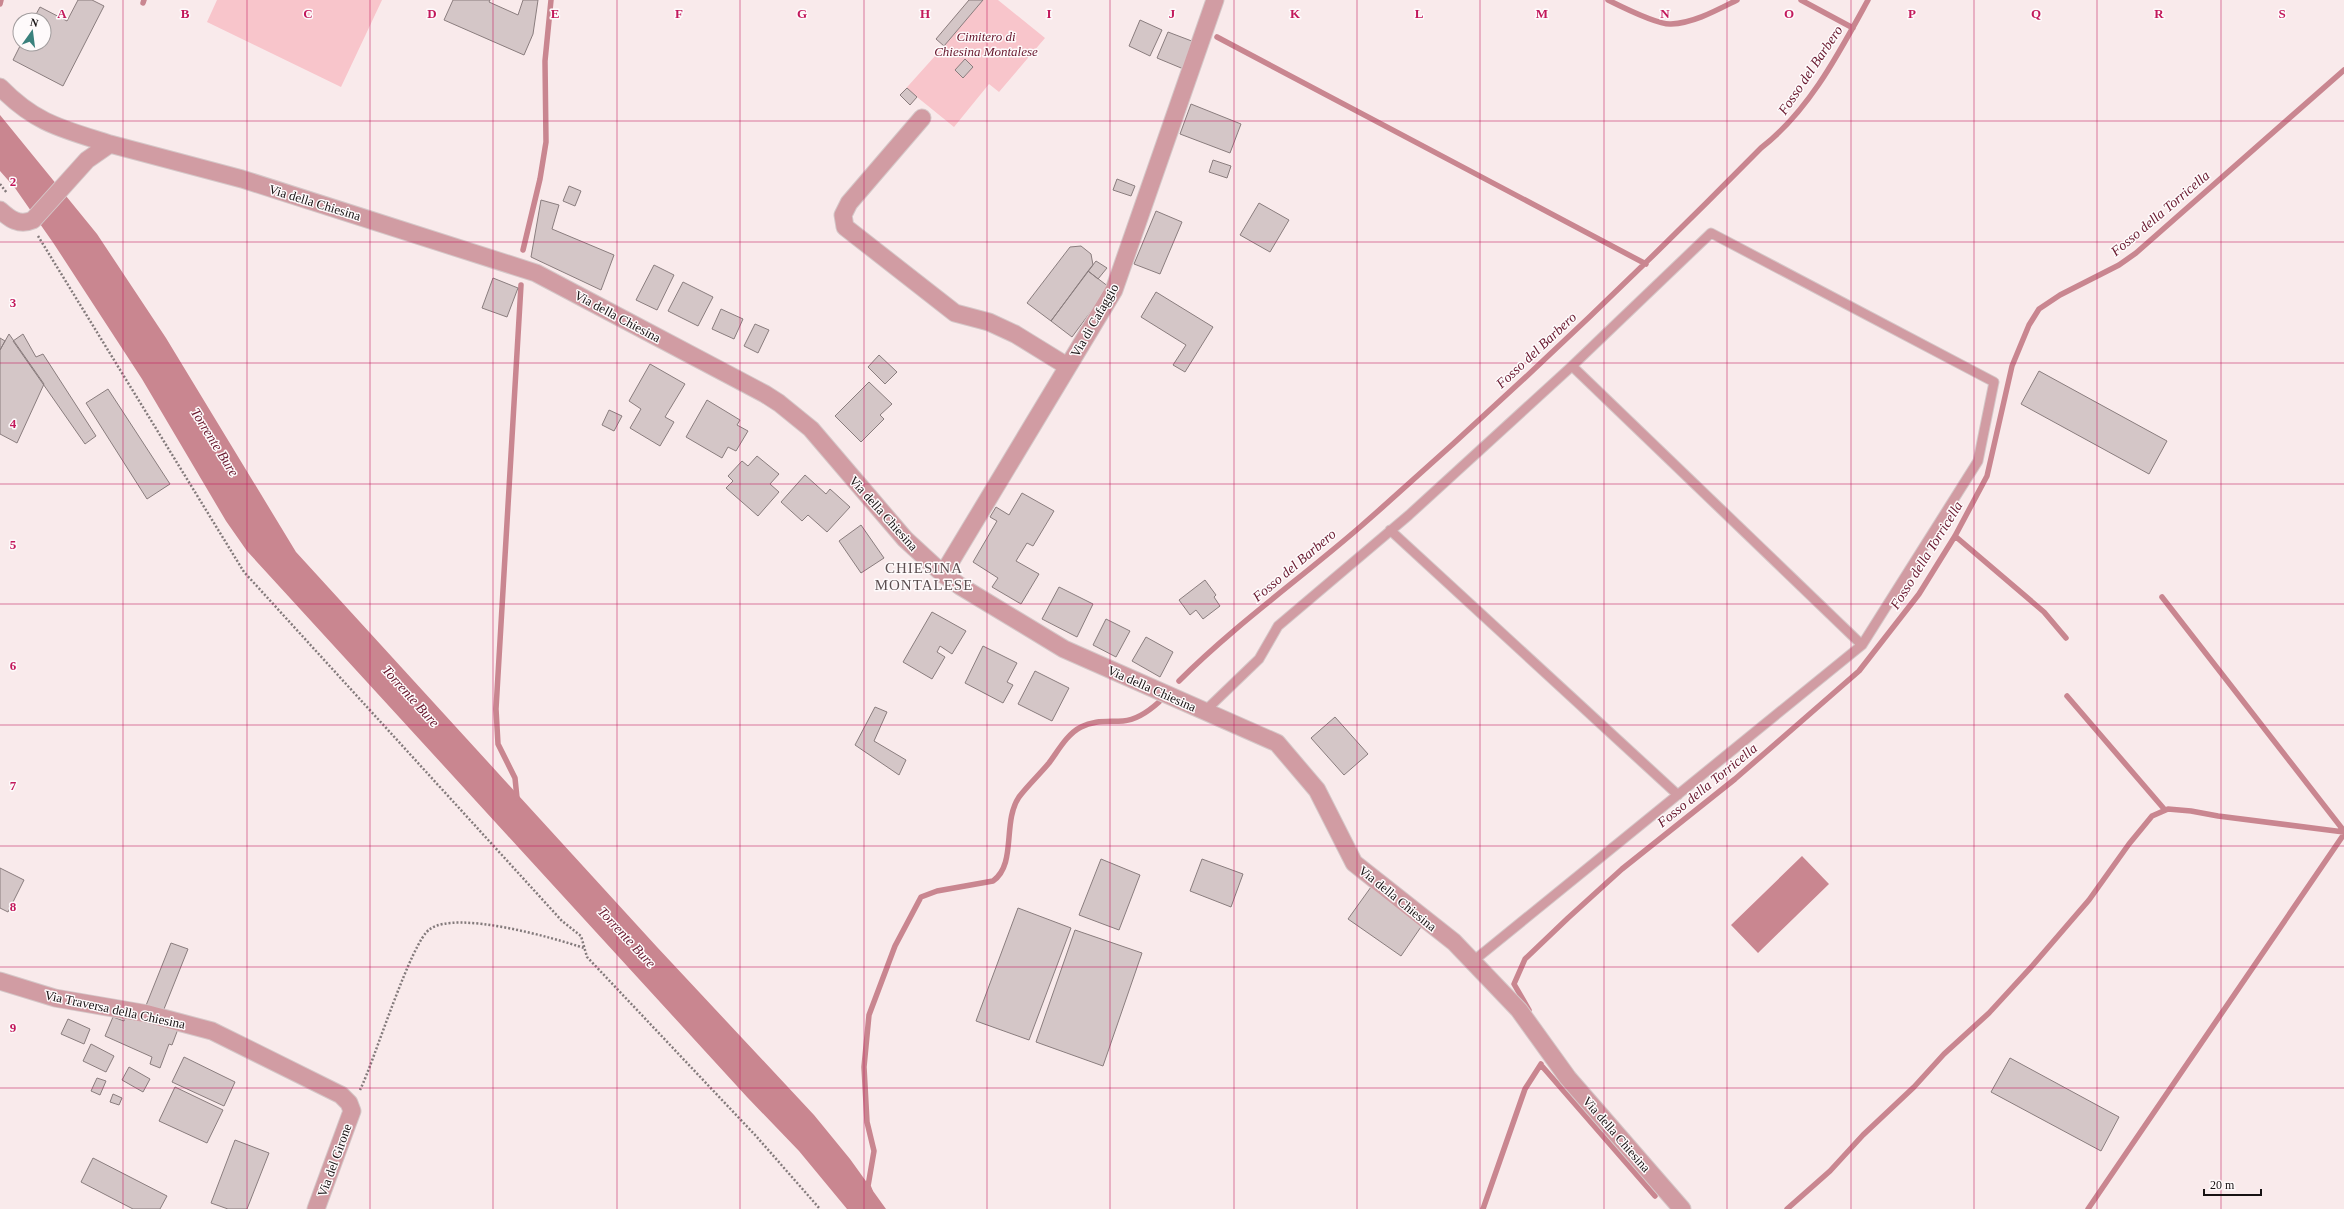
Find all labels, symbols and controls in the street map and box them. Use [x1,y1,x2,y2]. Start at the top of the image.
text: A [57,6,67,21]
text: B [181,6,190,21]
text: C [303,6,313,21]
text: D [427,6,437,21]
text: E [551,6,559,21]
text: F [675,6,683,21]
text: G [797,6,807,21]
text: H [920,6,930,21]
text: I [1046,6,1052,21]
text: J [1169,6,1176,21]
text: K [1290,6,1301,21]
text: L [1415,6,1424,21]
text: M [1536,6,1548,21]
text: N [1660,6,1670,21]
text: O [1784,6,1794,21]
text: P [1908,6,1916,21]
text: Q [2031,6,2041,21]
text: R [2154,6,2164,21]
text: S [2278,6,2286,21]
north arrow [12,12,52,52]
text: N [29,16,40,29]
water label: Fosso del Barbero [1775,23,1846,118]
park label: Cimitero di Chiesina Montalese [934,29,1038,59]
water label: Fosso della Torricella [2107,168,2213,260]
text: 2 [10,174,16,189]
street label: Via della Chiesina [267,181,363,224]
street label: Via di Cafaggio [1067,281,1121,360]
street label: Via della Chiesina [572,287,664,346]
text: 3 [10,295,17,310]
water label: Fosso del Barbero [1493,310,1579,392]
water label: Torrente Bure [188,405,241,479]
text: 4 [10,416,17,431]
street label: Via della Chiesina [846,473,921,554]
water label: Fosso della Torricella [1887,499,1966,613]
water label: Fosso del Barbero [1249,526,1339,605]
text: 5 [10,537,17,552]
district label: CHIESINA MONTALESE [875,560,973,593]
text: 6 [10,658,17,673]
street label: Via della Chiesina [1105,662,1199,715]
water label: Torrente Bure [379,663,442,730]
water label: Fosso della Torricella [1654,741,1760,831]
text: 7 [10,778,17,793]
street label: Via della Chiesina [1356,863,1440,934]
text: 8 [10,899,17,914]
water label: Torrente Bure [595,904,659,971]
street label: Via Traversa della Chiesina [43,987,187,1032]
text: 9 [10,1020,17,1035]
street label: Via della Chiesina [1580,1093,1654,1175]
street label: Via del Girone [314,1121,355,1199]
scale bar [2204,1171,2261,1197]
text: 20 m [2210,1178,2235,1192]

